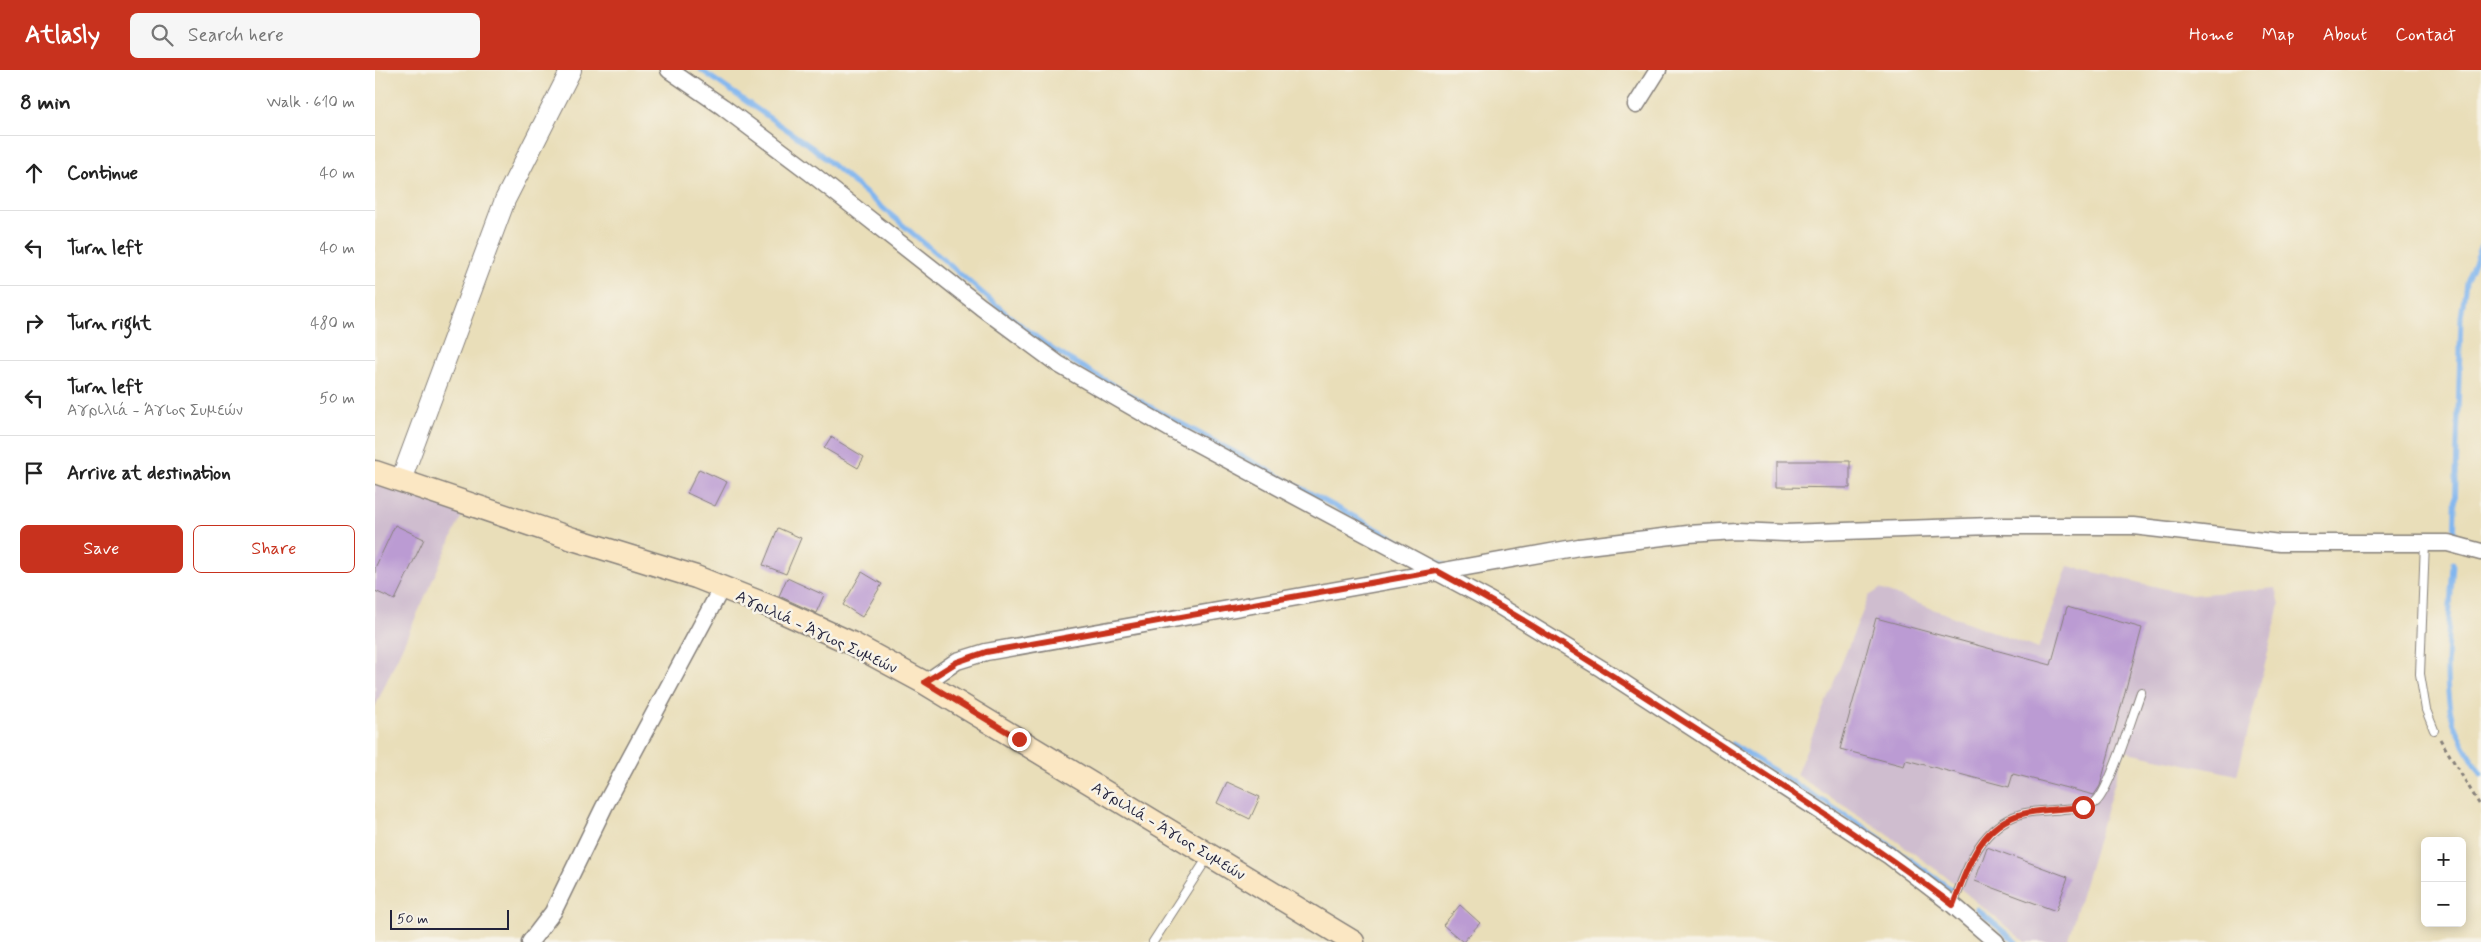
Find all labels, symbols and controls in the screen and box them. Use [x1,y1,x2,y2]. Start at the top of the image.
search box [130,13,480,58]
text: Atlasly [25,20,100,51]
icon: search [148,21,176,49]
text: Search here [188,23,284,48]
text: Home [2189,23,2234,47]
text: Map [2262,23,2295,47]
text: About [2323,23,2367,47]
text: Contact [2395,23,2456,47]
text: 8 min [20,89,71,117]
text: Walk · 610 m [266,92,355,113]
icon: ahead [20,159,48,187]
text: Continue [67,161,138,186]
text: 40 m [319,163,355,184]
icon: left [20,234,48,262]
text: Turn left [67,236,143,261]
text: 40 m [319,238,355,259]
icon: right [20,309,48,337]
text: Turn right [67,311,151,336]
text: 480 m [310,313,355,334]
text: Turn left [67,375,143,400]
icon: left [20,384,48,412]
text: 50 m [319,388,355,409]
text: Αγριλιά - Άγιος Συμεών [67,400,243,421]
icon: arrive [20,459,48,487]
text: Arrive at destination [67,461,231,486]
button: Save [20,525,183,573]
button: Share [193,525,355,573]
street label: Αγριλιά - Άγιος Συμεών [732,586,900,679]
route end [1008,728,1031,751]
street label: Αγριλιά - Άγιος Συμεών [1087,777,1249,886]
route start [2072,796,2095,819]
map controls [2421,837,2466,927]
button: + [2421,837,2466,882]
button: − [2421,882,2466,927]
scale bar [390,907,509,930]
text: 50 m [397,910,428,928]

